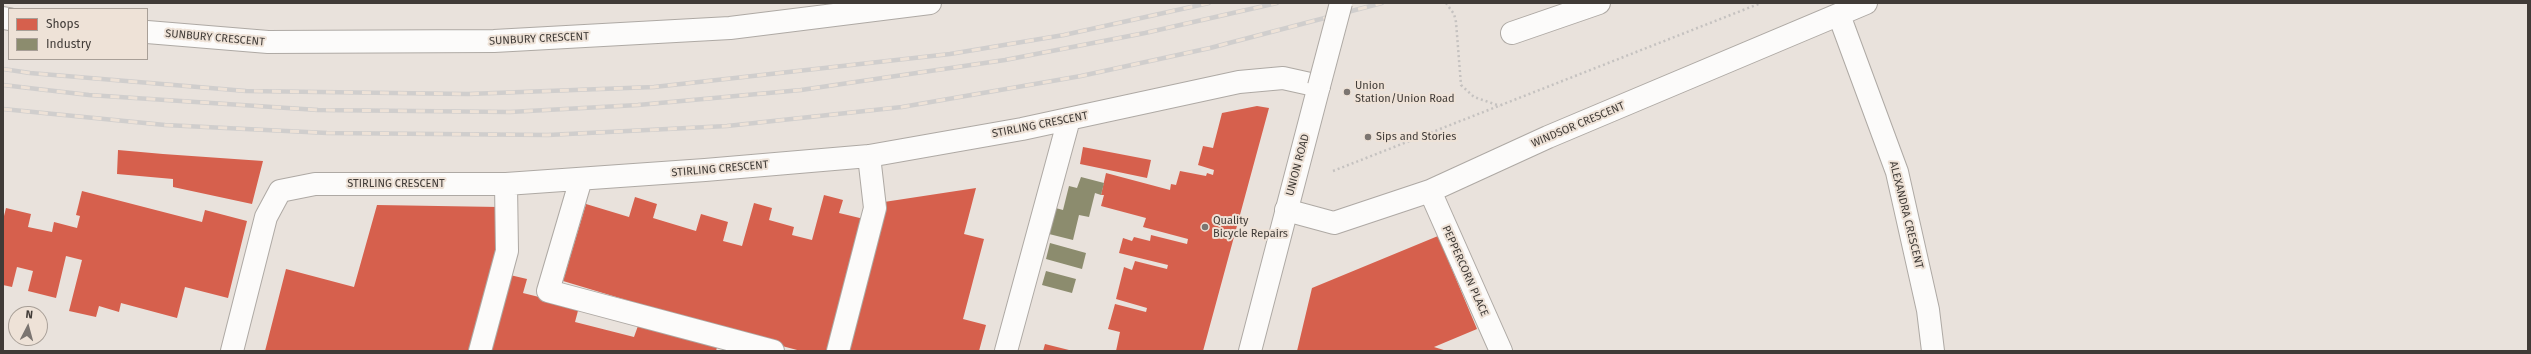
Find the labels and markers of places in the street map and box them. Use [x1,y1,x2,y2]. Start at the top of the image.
place label: Union Station/Union Road [1355,79,1455,105]
marker: Union Station/Union Road [1342,87,1352,97]
place label: Sips and Stories [1376,130,1456,144]
marker: Sips and Stories [1363,132,1373,142]
place label: Quality Bicycle Repairs [1213,214,1288,240]
marker: Quality Bicycle Repairs [1200,222,1210,232]

